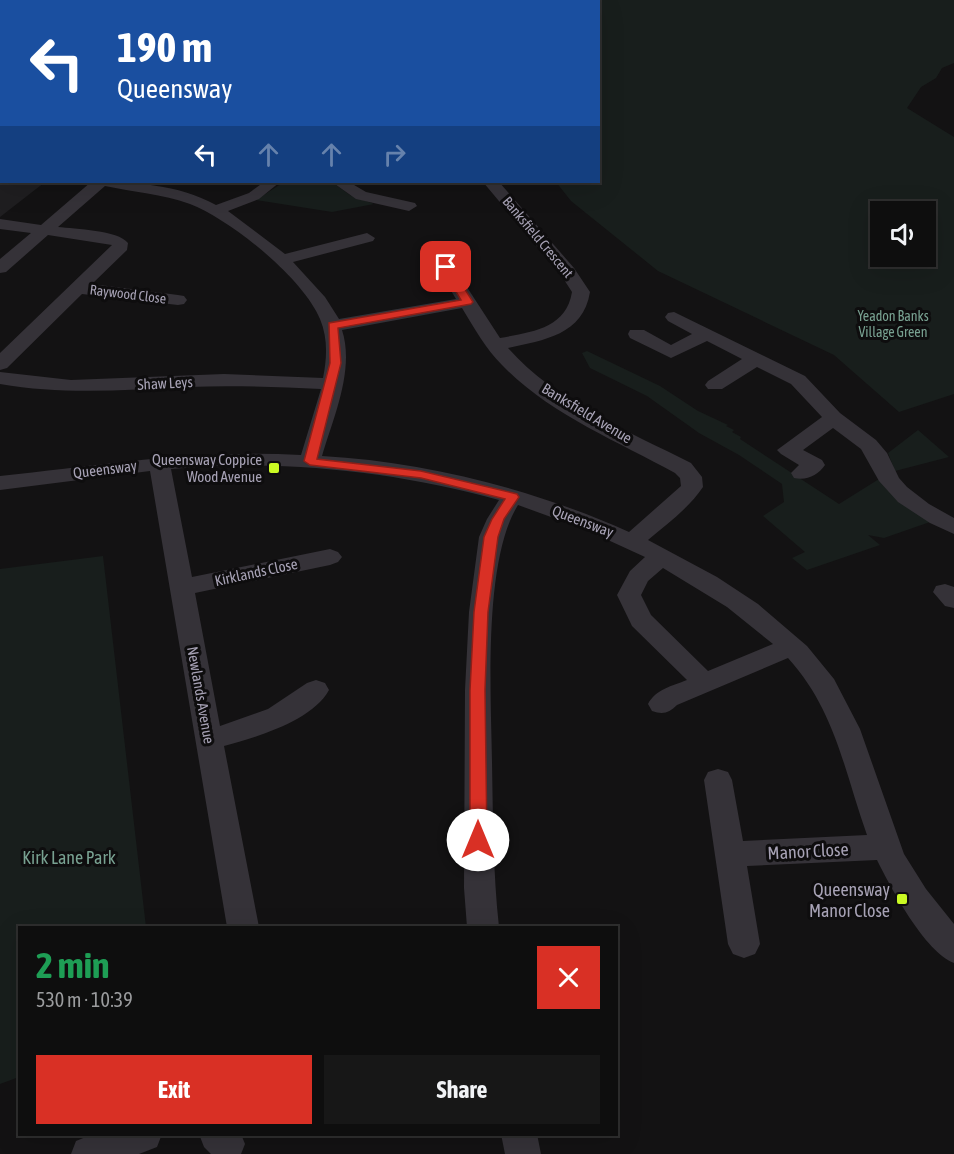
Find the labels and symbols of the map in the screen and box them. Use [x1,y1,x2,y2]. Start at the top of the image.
street label: Banksfield Crescent [500,193,576,281]
pin [420,241,471,292]
street label: Raywood Close [89,281,167,307]
park label: Yeadon Banks Village Green [857,308,929,340]
street label: Shaw Leys [137,373,193,393]
street label: Banksfield Avenue [539,379,635,447]
place label: Queensway Coppice Wood Avenue [152,451,262,485]
street label: Queensway [72,457,138,481]
marker: Queensway Coppice Wood Avenue [267,461,281,475]
street label: Queensway [550,502,616,540]
street label: Kirklands Close [213,555,299,589]
street label: Newlands Avenue [184,645,218,745]
position arrow [446,808,510,872]
street label: Manor Close [767,838,849,864]
park label: Kirk Lane Park [22,847,116,868]
place label: Queensway Manor Close [809,879,890,921]
marker: Queensway Manor Close [895,892,909,906]

